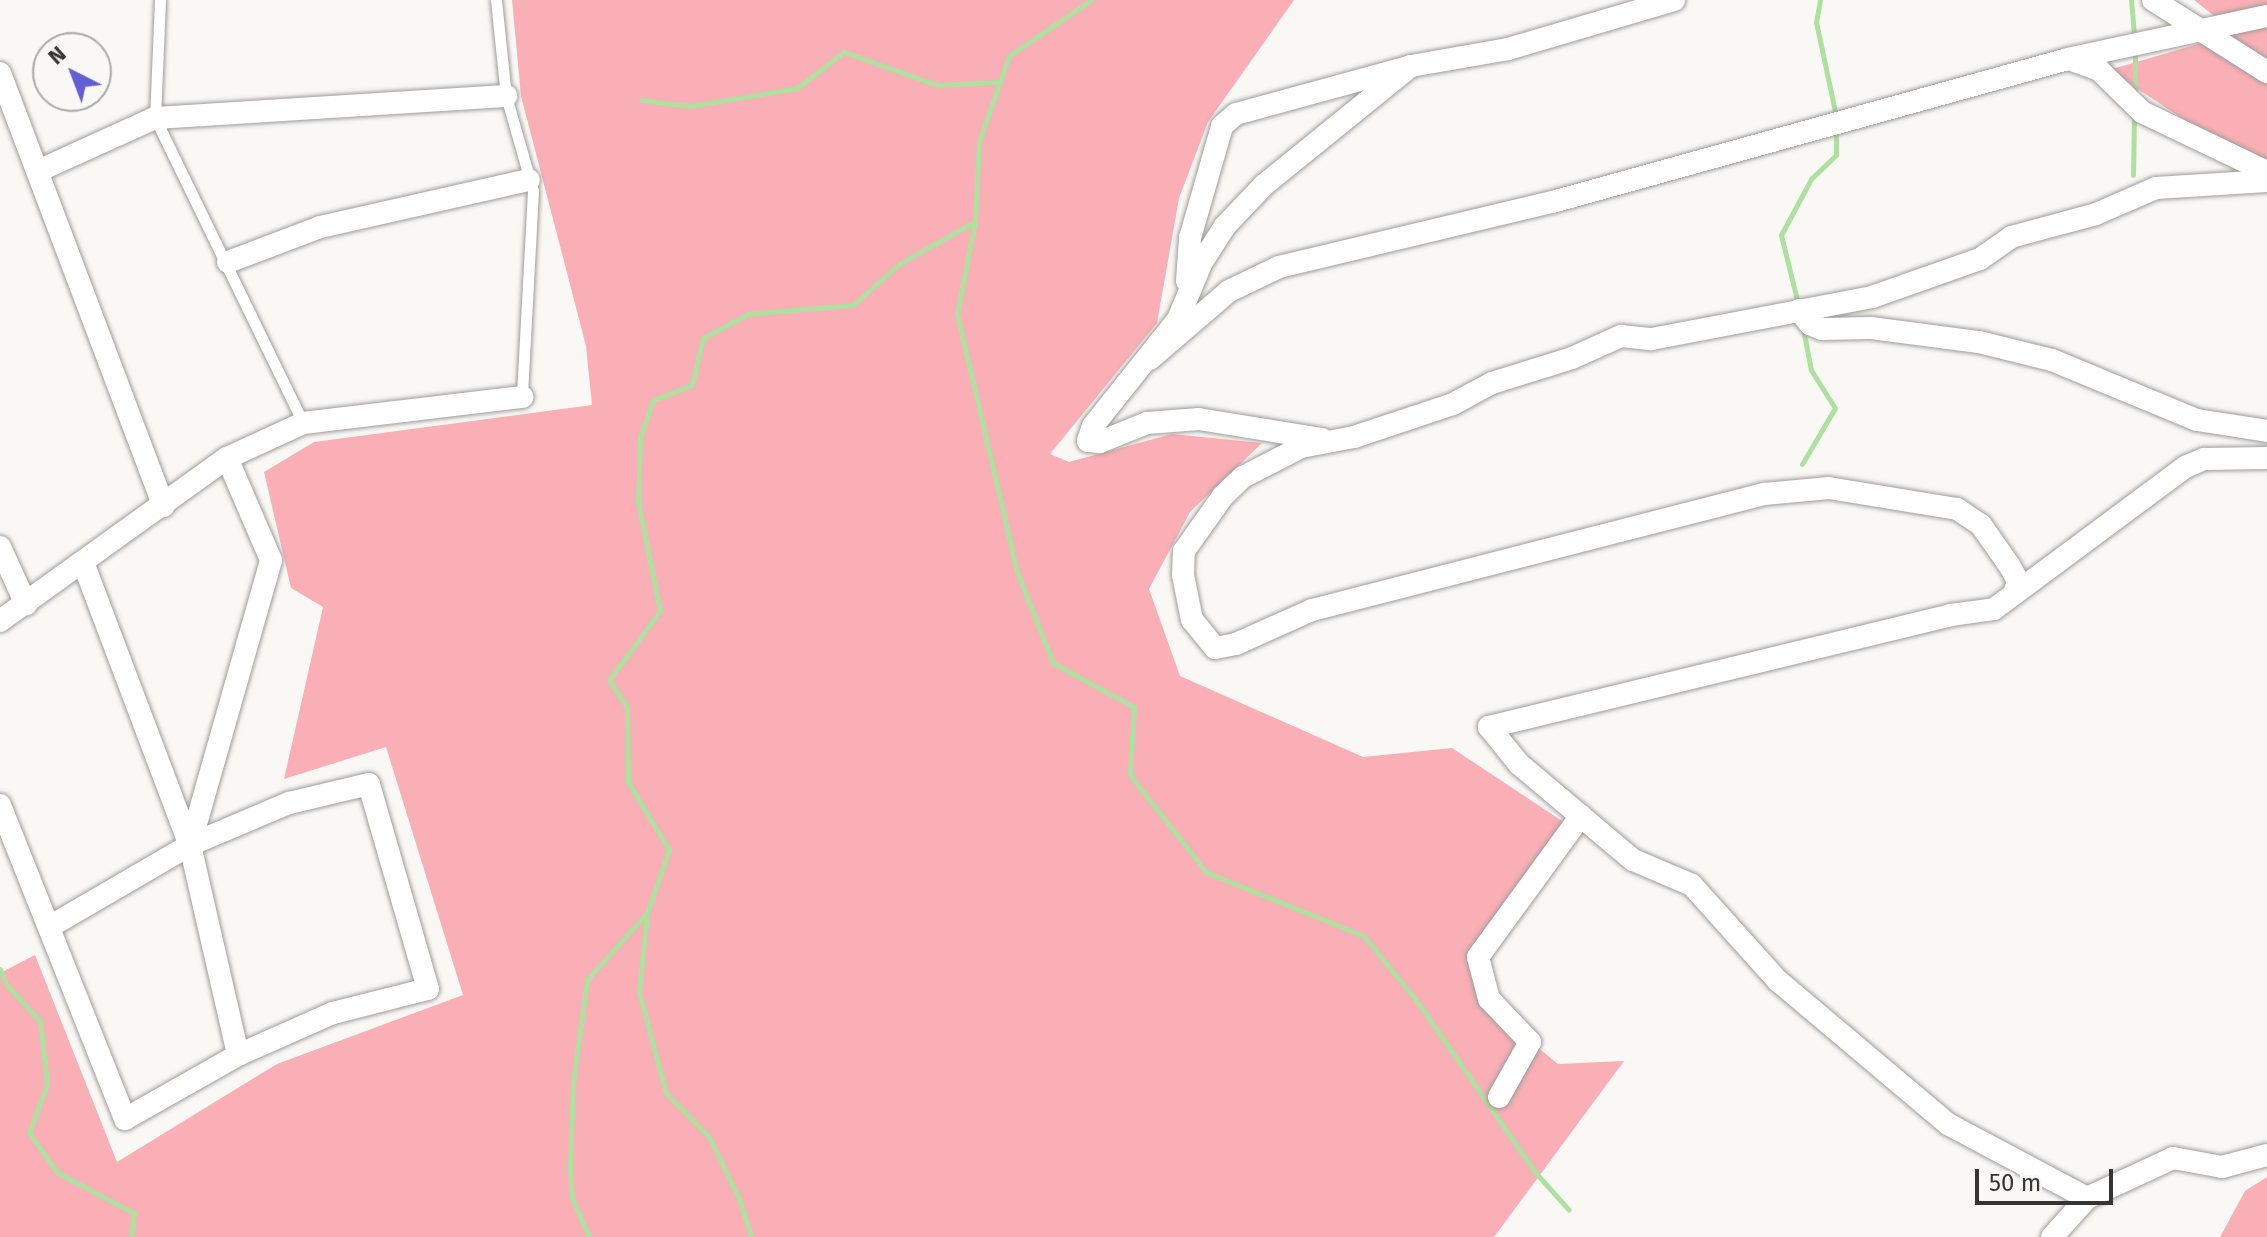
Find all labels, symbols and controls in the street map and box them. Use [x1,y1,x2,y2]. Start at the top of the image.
north arrow [32,32,112,112]
text: N [42,40,71,70]
scale bar [1979,1153,2117,1203]
text: 50 m [1989,1169,2041,1197]

